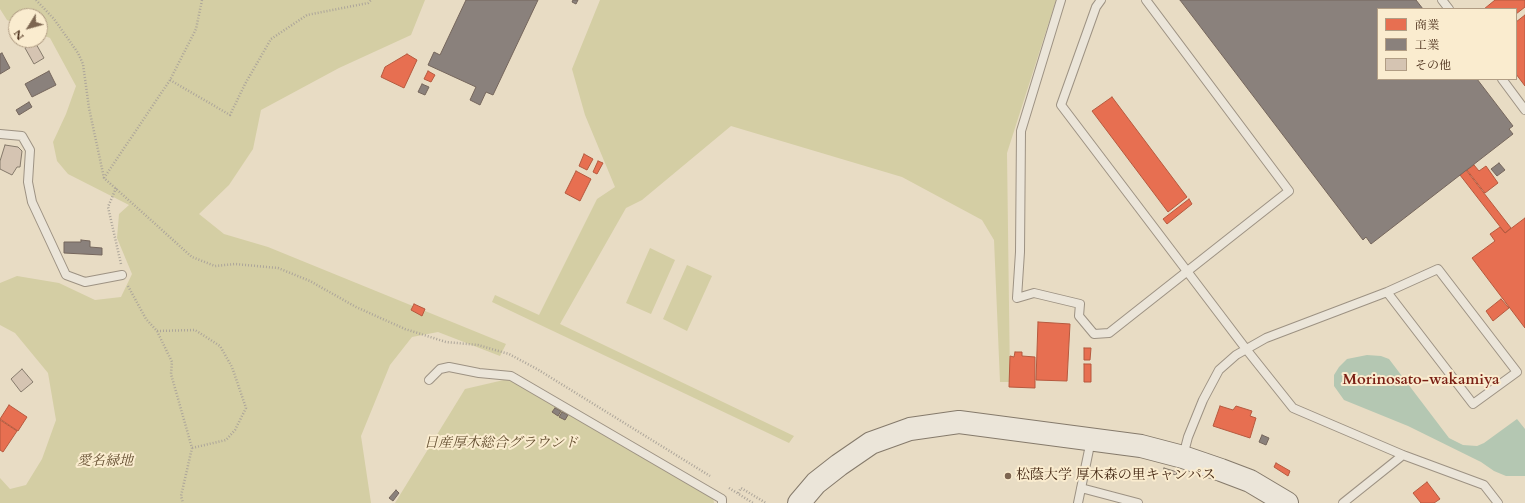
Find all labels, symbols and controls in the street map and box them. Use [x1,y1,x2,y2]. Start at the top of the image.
north arrow [8,8,48,48]
legend [1377,8,1517,80]
text: 商業 [1415,17,1439,33]
text: N [10,27,28,43]
text: 工業 [1415,37,1439,53]
text: その他 [1415,57,1451,73]
district label: Morinosato-wakamiya [1343,372,1499,390]
park label: 日産厚木総合グラウンド [424,436,578,452]
park label: 愛名緑地 [77,454,133,470]
place label: 松蔭大学 厚木森の里キャンパス [1016,468,1216,484]
marker: 松蔭大学 厚木森の里キャンパス [1003,471,1013,481]

